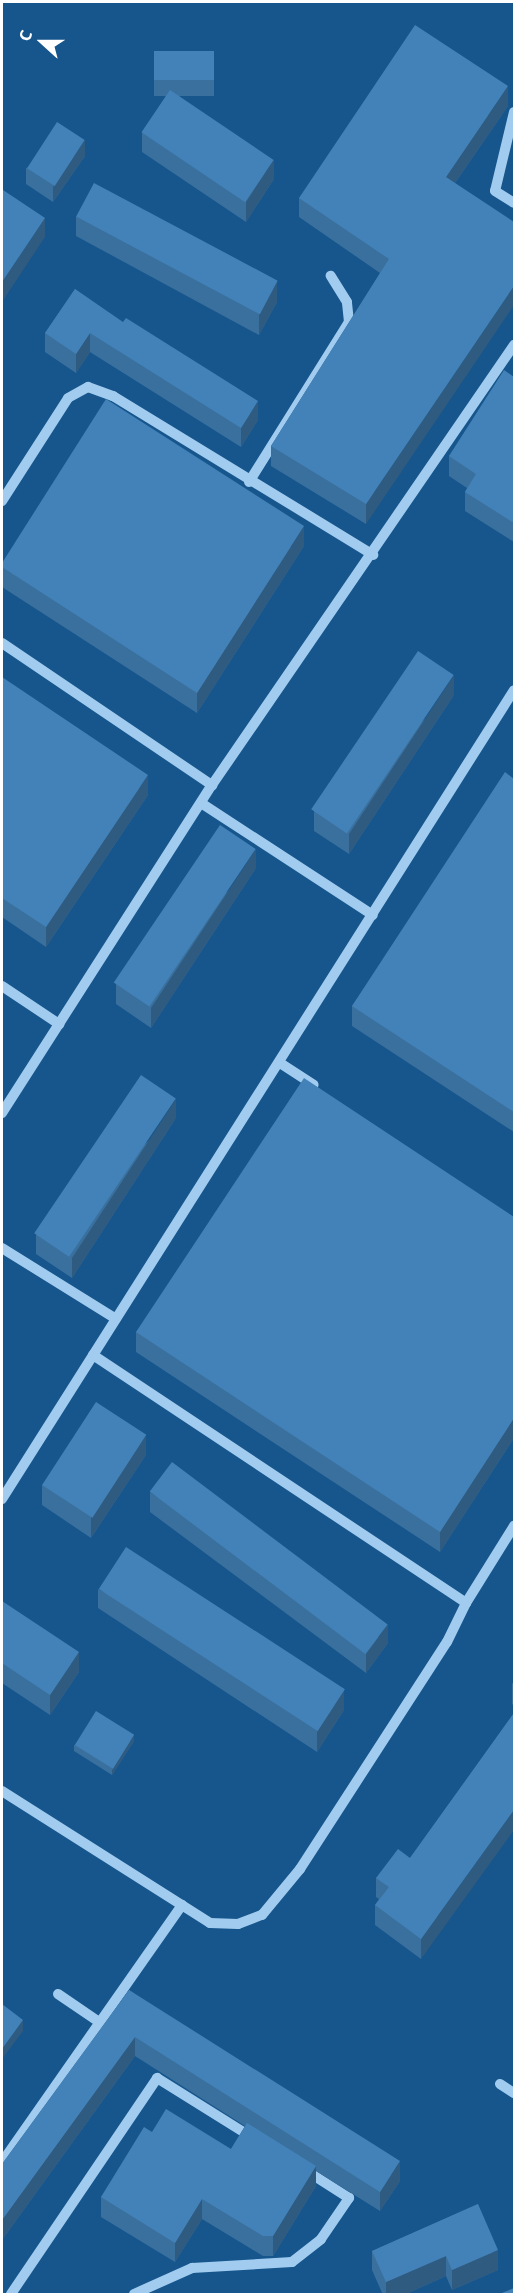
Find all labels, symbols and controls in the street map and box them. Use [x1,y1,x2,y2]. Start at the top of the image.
north arrow [12,12,72,72]
text: С [13,27,37,44]

